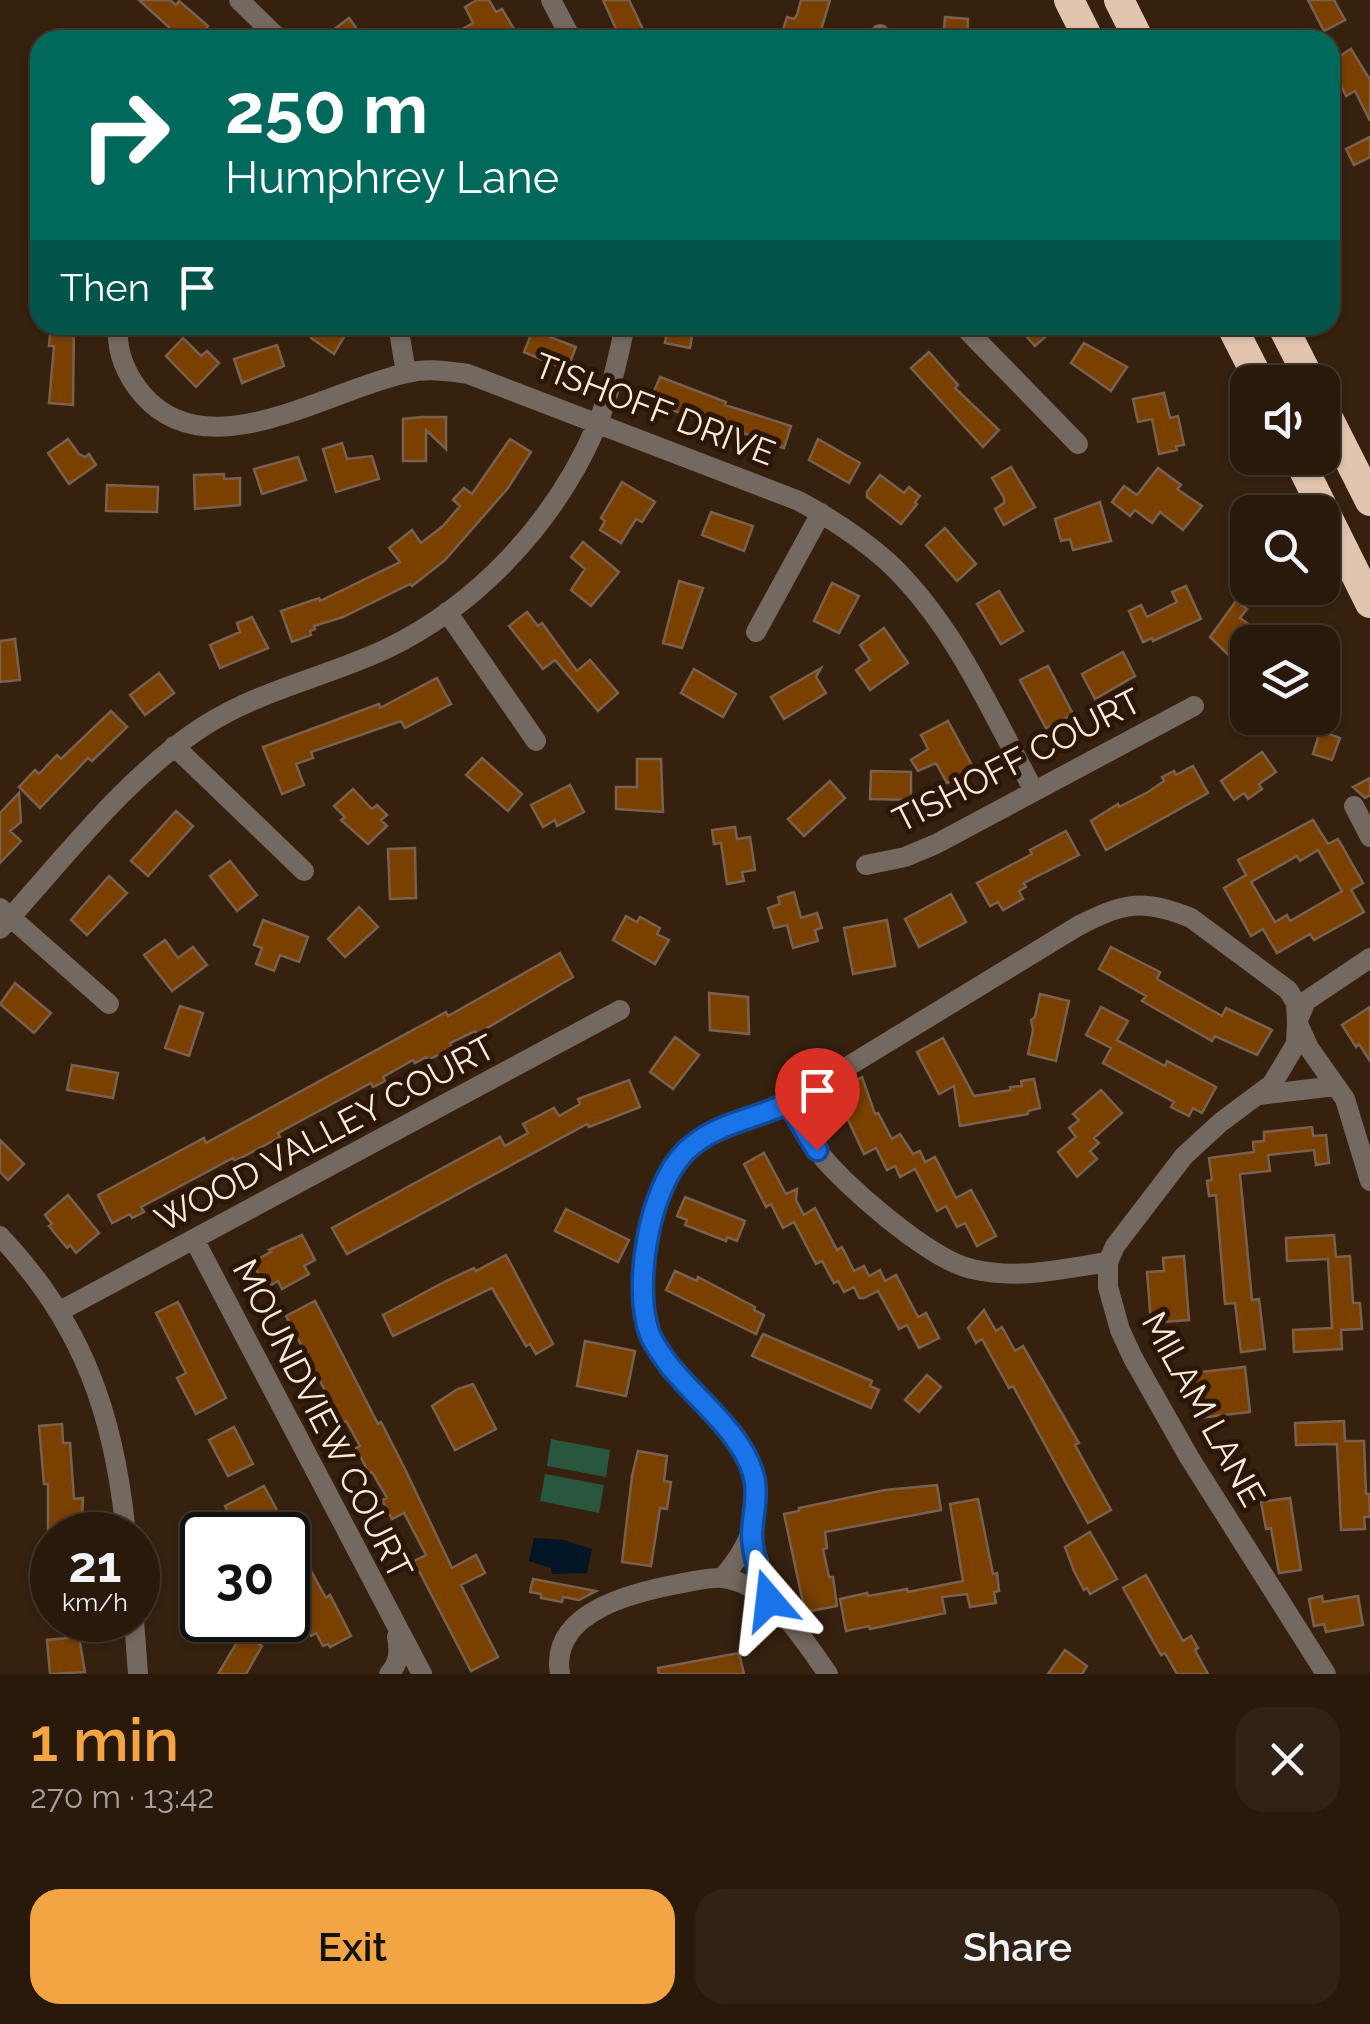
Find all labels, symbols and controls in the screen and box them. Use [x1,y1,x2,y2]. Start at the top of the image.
text: 250 m [225,67,428,149]
icon: right [60,70,190,200]
text: Humphrey Lane [225,151,559,204]
icon: arrive [170,260,225,315]
text: Then [60,265,150,310]
street label: TISHOFF DRIVE [529,344,781,474]
map controls [1230,365,1340,735]
button: sound [1230,365,1340,475]
button: search [1230,495,1340,605]
button: layers [1230,625,1340,735]
street label: TISHOFF COURT [886,680,1148,840]
street label: WOOD VALLEY COURT [148,1026,502,1240]
pin [775,1048,860,1151]
icon: arrive [790,1063,845,1118]
street label: MOUNDVIEW COURT [225,1252,421,1586]
street label: MILAM LANE [1134,1305,1274,1513]
speed limit sign: 30 [180,1512,310,1642]
text: 21 [69,1535,121,1594]
position arrow [717,1548,821,1652]
text: km/h [62,1587,128,1617]
text: 1 min [30,1705,179,1775]
button: close [1235,1707,1340,1812]
text: 270 m · 13:42 [30,1778,214,1815]
button: Exit [30,1889,675,2004]
button: Share [695,1889,1340,2004]

